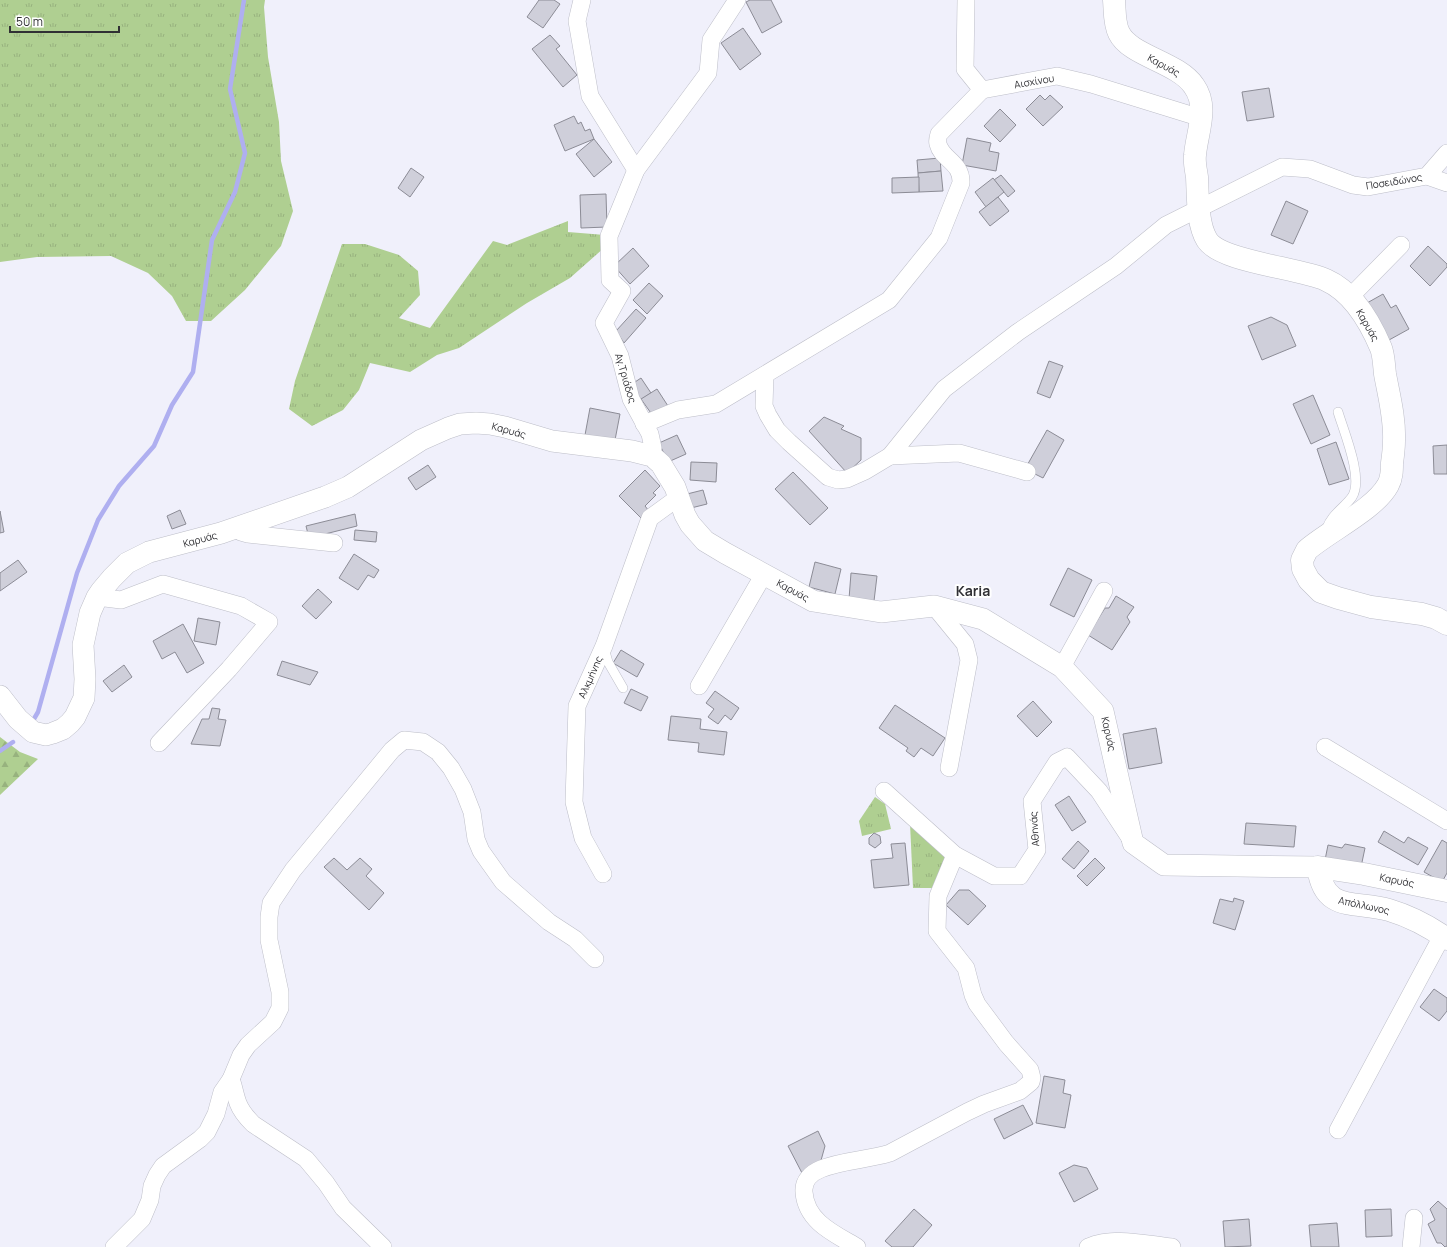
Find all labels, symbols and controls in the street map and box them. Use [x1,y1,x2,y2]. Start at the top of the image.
scale bar [10,8,119,34]
text: 50 m [16,13,43,30]
street label: Καρυάς [1145,50,1183,80]
street label: Αισχίνου [1013,71,1055,91]
street label: Ποσειδώνος [1365,170,1424,192]
street label: Καρυάς [1353,306,1383,344]
street label: Αγ.Τριάδος [612,351,640,405]
street label: Καρυάς [490,419,528,441]
street label: Καρυάς [181,528,219,550]
street label: Καρυάς [774,576,812,605]
district label: Karia [956,581,990,600]
street label: Αλκμήνης [574,653,606,700]
street label: Καρυάς [1098,715,1120,753]
street label: Αθηνάς [1026,811,1042,847]
street label: Καρυάς [1378,870,1416,890]
street label: Απόλλωνος [1337,893,1391,917]

